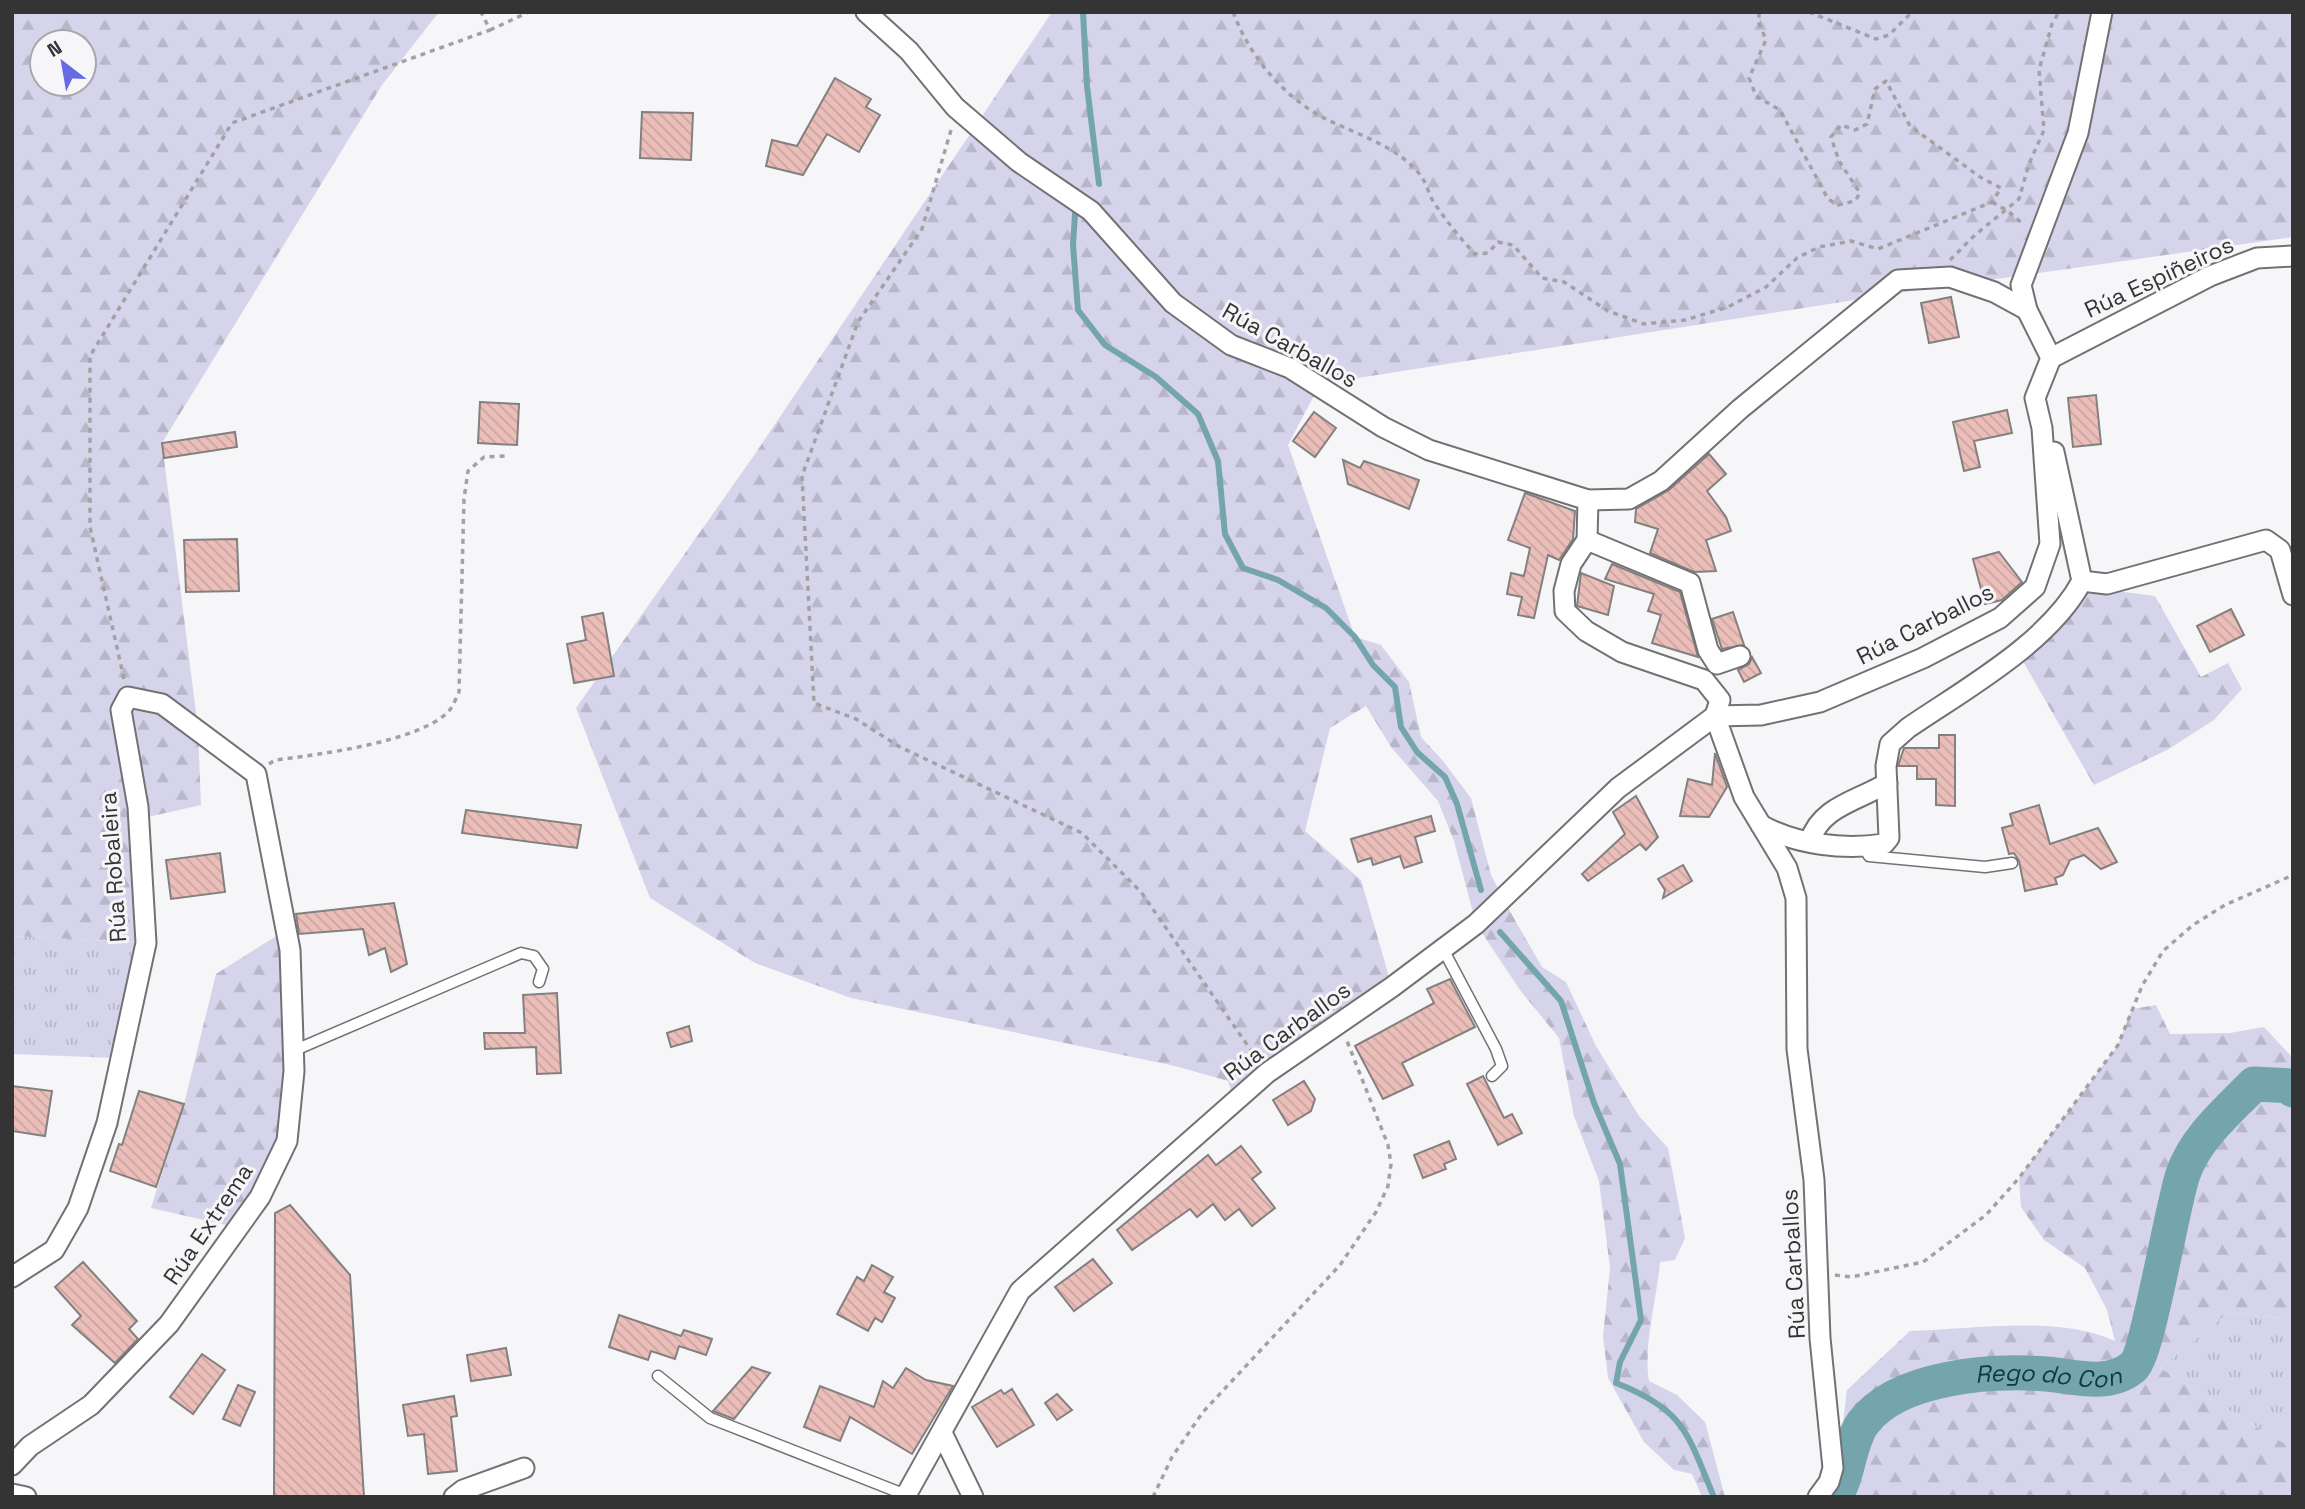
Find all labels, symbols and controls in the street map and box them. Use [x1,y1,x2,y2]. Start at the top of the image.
north arrow [28,28,98,98]
text: N [43,35,66,63]
street label: Rúa Espiñeiros [2080,229,2238,325]
street label: Rúa Carballos [1217,296,1363,394]
street label: Rúa Carballos [1851,577,1999,671]
street label: Rúa Robaleira [93,791,133,943]
street label: Rúa Carballos [1217,975,1357,1087]
street label: Rúa Extrema [156,1158,260,1290]
street label: Rúa Carballos [1774,1188,1812,1340]
water label: Rego do Con [1974,1357,2127,1395]

